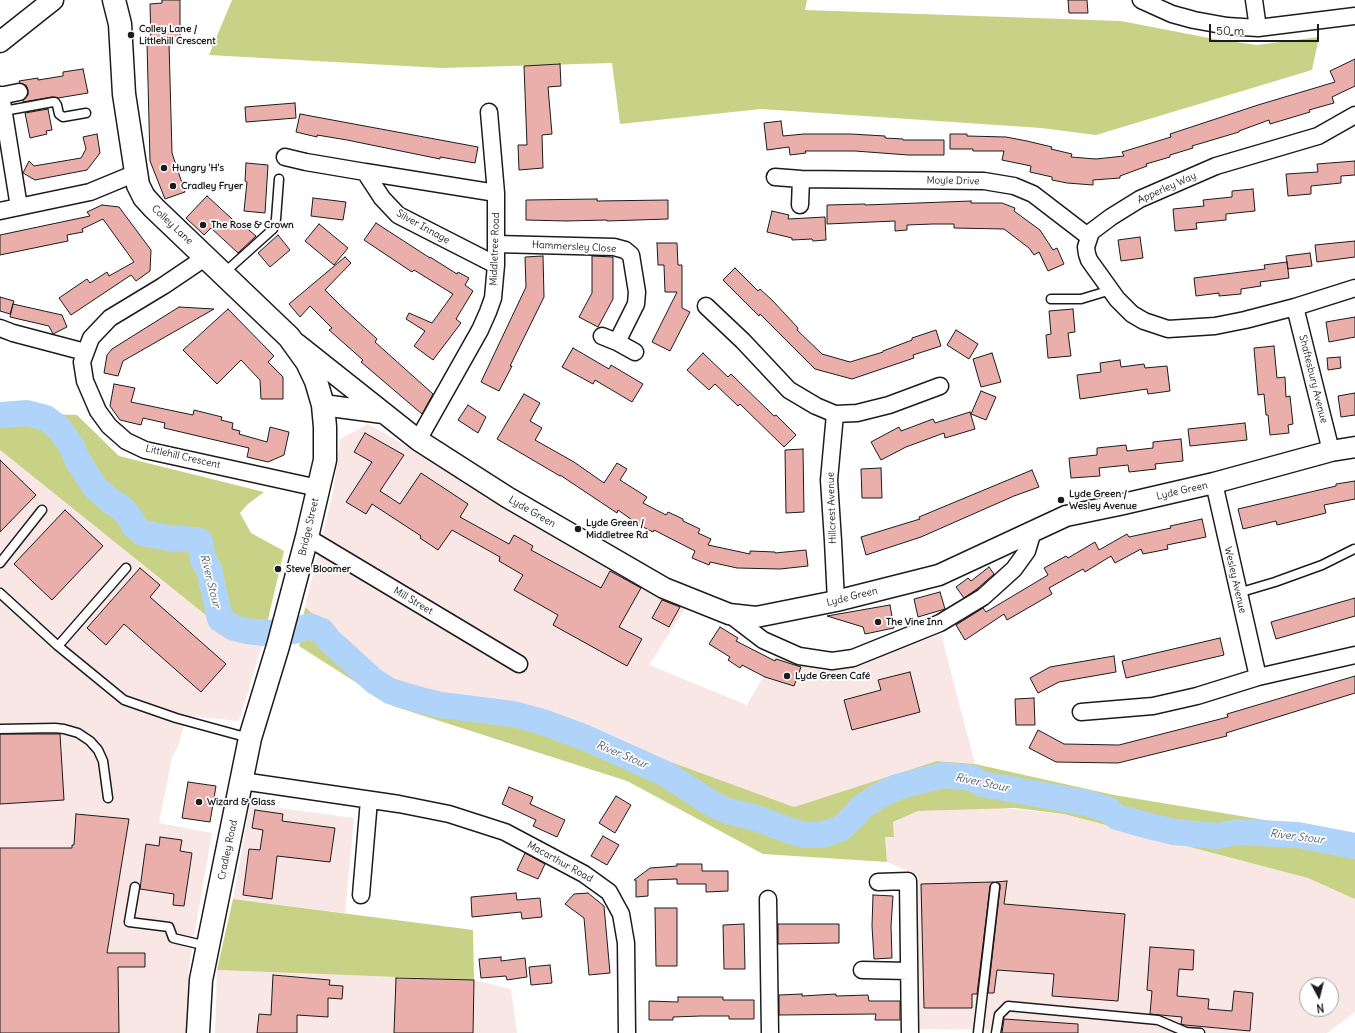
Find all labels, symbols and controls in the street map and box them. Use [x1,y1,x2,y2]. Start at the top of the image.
scale bar [1211,16,1321,42]
place label: Colley Lane / Littlehill Crescent [139,23,216,46]
text: 50 m [1216,23,1244,38]
marker: Colley Lane / Littlehill Crescent [126,30,136,40]
place label: Hungry 'H's [172,162,224,174]
marker: Hungry 'H's [159,163,169,173]
street label: Apperley Way [1136,170,1198,206]
street label: Moyle Drive [926,175,980,187]
place label: Cradley Fryer [181,180,243,192]
marker: Cradley Fryer [168,181,178,191]
street label: Colley Lane [149,203,195,247]
street label: Silver Innage [394,207,452,247]
street label: Middletree Road [488,212,502,286]
place label: The Rose & Crown [211,219,294,231]
marker: The Rose & Crown [198,220,208,230]
street label: Hammersley Close [531,239,617,255]
street label: Shaftesbury Avenue [1296,334,1330,424]
street label: Littlehill Crescent [144,443,222,471]
street label: Hillcrest Avenue [825,472,839,544]
street label: Lyde Green [1155,479,1209,503]
place label: Lyde Green / Wesley Avenue [1069,488,1137,512]
street label: Lyde Green [506,494,558,530]
marker: Lyde Green / Wesley Avenue [1056,495,1066,505]
street label: Bridge Street [297,497,321,557]
place label: Lyde Green / Middletree Rd [586,517,648,540]
marker: Lyde Green / Middletree Rd [573,524,583,534]
street label: Wesley Avenue [1222,546,1248,614]
water label: River Stour [197,553,223,609]
place label: Steve Bloomer [286,563,351,575]
marker: Steve Bloomer [273,564,283,574]
street label: Mill Street [391,585,435,617]
street label: Lyde Green [825,585,879,609]
place label: The Vine Inn [886,616,943,628]
marker: The Vine Inn [873,617,883,627]
place label: Lyde Green Café [795,670,870,682]
marker: Lyde Green Café [782,671,792,681]
water label: River Stour [594,738,650,772]
water label: River Stour [954,771,1010,795]
place label: Wizard & Glass [207,796,275,808]
marker: Wizard & Glass [194,797,204,807]
street label: Cradley Road [216,819,240,881]
water label: River Stour [1269,827,1325,847]
street label: Macarthur Road [525,839,595,885]
north arrow [1299,977,1339,1017]
text: N [1316,1001,1325,1015]

